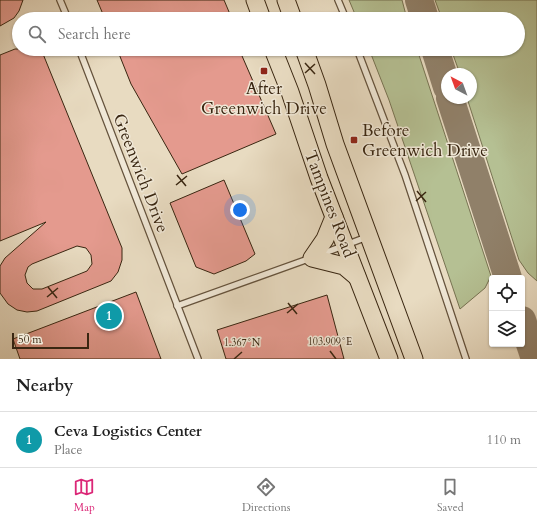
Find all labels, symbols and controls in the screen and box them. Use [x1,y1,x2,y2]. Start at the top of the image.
search box [12,12,525,56]
icon: search [26,23,48,45]
text: Search here [58,24,131,44]
marker: After Greenwich Drive [259,66,269,76]
north arrow [441,68,477,104]
place label: After Greenwich Drive [201,77,327,120]
street label: Greenwich Drive [108,110,174,236]
place label: Before Greenwich Drive [362,119,488,162]
marker: Before Greenwich Drive [349,135,359,145]
street label: Tampines Road [299,147,361,261]
your location [230,200,250,220]
map controls [489,275,525,347]
button: locate [489,275,525,311]
pin: 1 [96,301,122,331]
button: layers [489,311,525,347]
scale bar [12,331,89,350]
text: 50 m [18,332,42,347]
text: 103.909°E [308,335,352,349]
text: 1.367°N [224,336,261,350]
text: Nearby [16,374,73,397]
text: Ceva Logistics Center [54,421,202,441]
text: 1 [26,431,32,449]
text: 110 m [487,431,521,449]
text: Place [54,441,82,459]
tab: Map [73,476,95,515]
tab: Directions [242,476,290,515]
tab: Saved [437,476,464,515]

